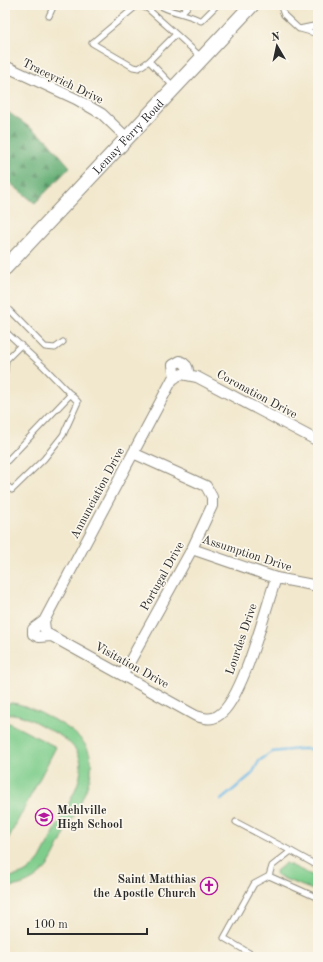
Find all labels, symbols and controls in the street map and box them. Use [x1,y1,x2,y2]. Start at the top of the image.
north arrow [257,26,297,66]
text: N [271,31,281,44]
street label: Traceyrich Drive [20,57,105,107]
street label: Lemay Ferry Road [91,98,167,177]
street label: Coronation Drive [214,369,299,421]
street label: Annunciation Drive [69,445,127,541]
street label: Assumption Drive [200,534,294,574]
street label: Portugal Drive [139,540,187,613]
street label: Lourdes Drive [224,602,260,676]
street label: Visitation Drive [92,641,171,691]
place label: Mehlville High School [57,805,123,831]
school or university icon: Mehlville High School [34,807,54,827]
place label: Saint Matthias the Apostle Church [93,874,196,900]
church icon: Saint Matthias the Apostle Church [199,876,219,896]
scale bar [28,910,147,936]
text: 100 m [34,919,68,931]

